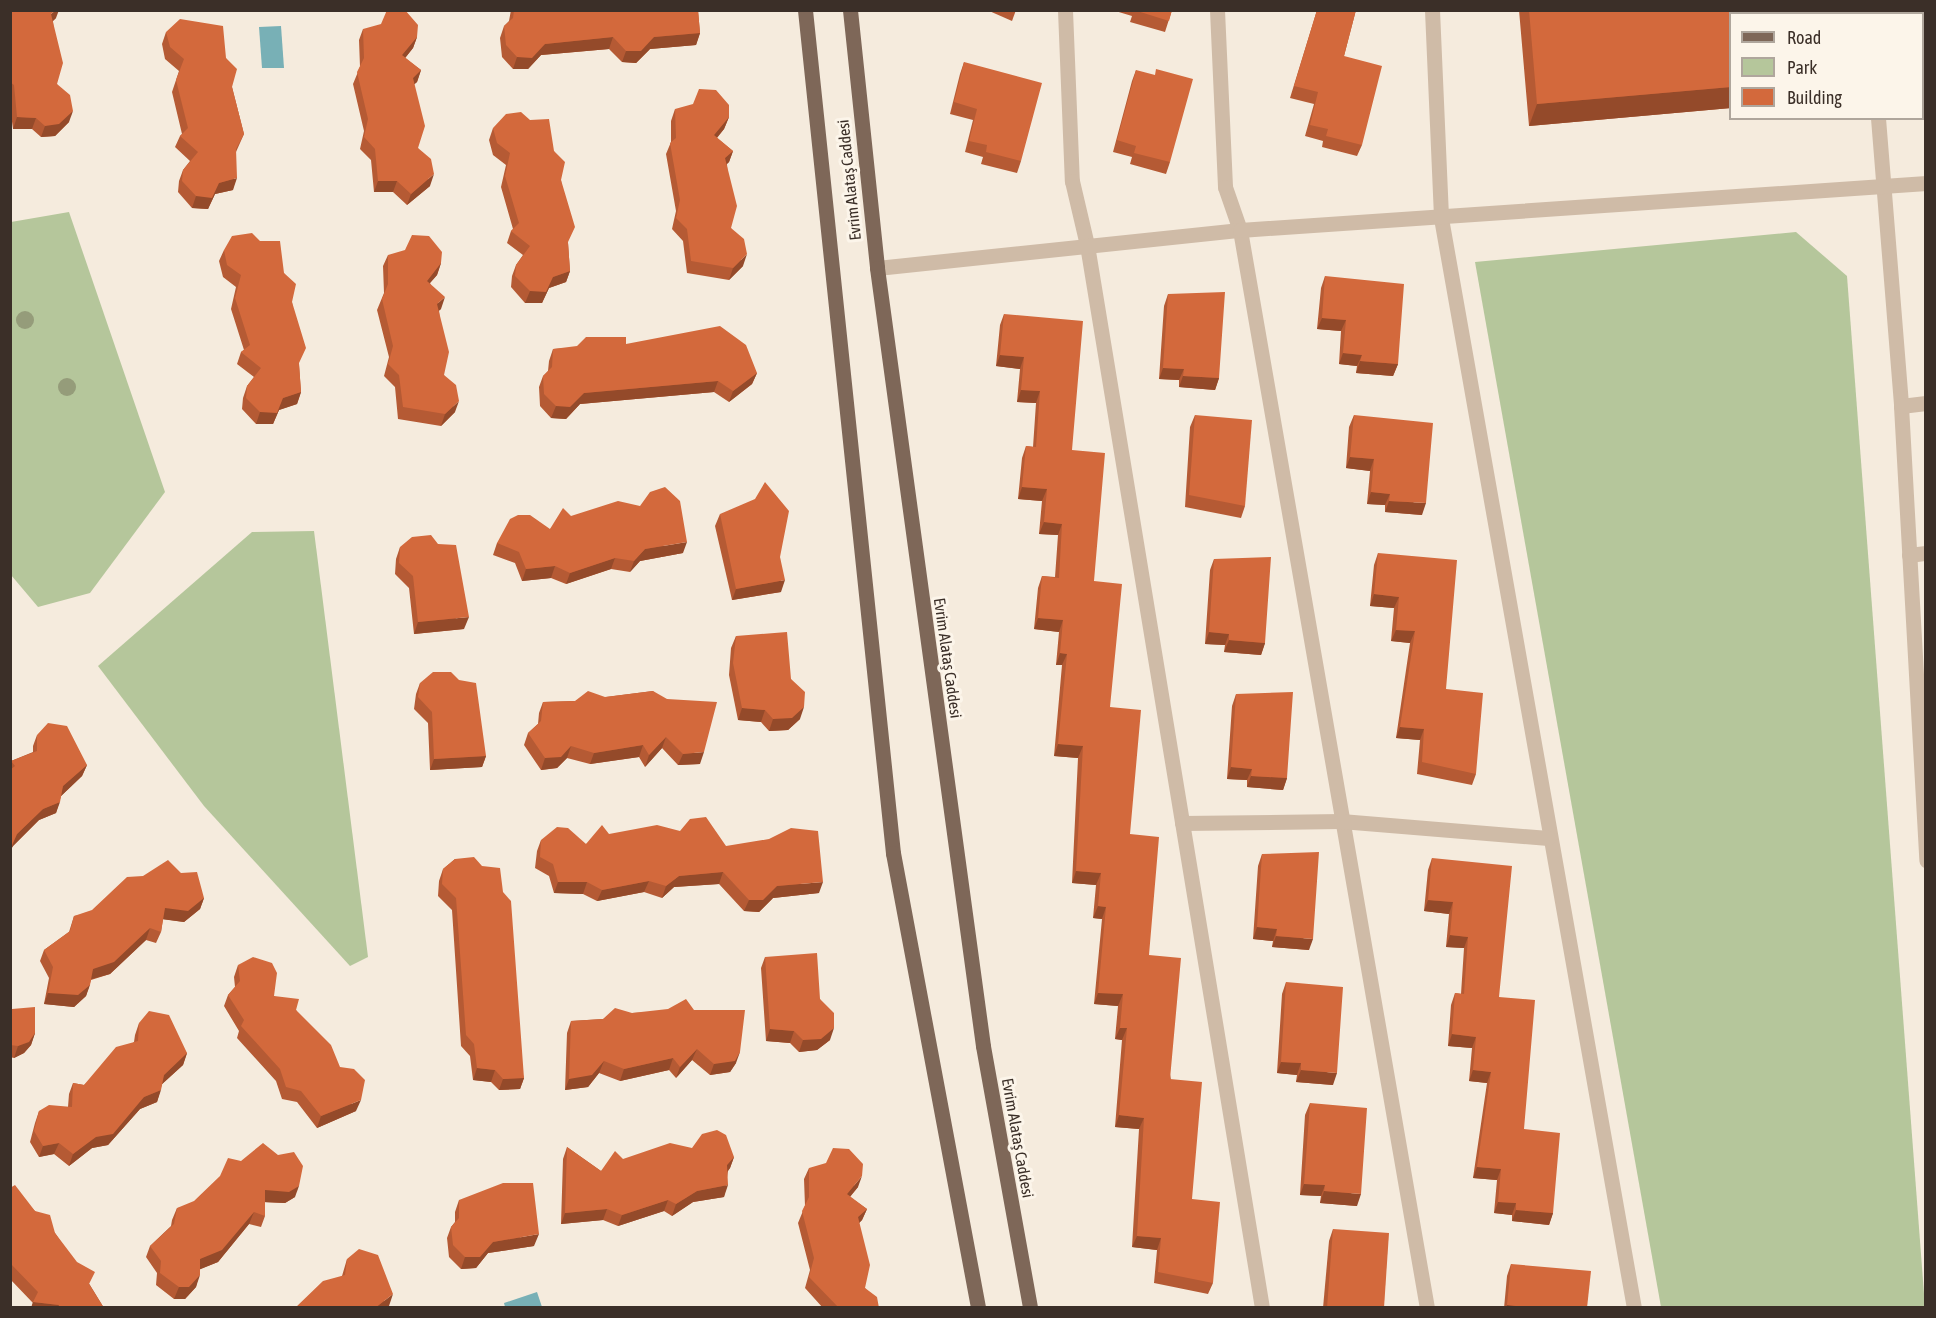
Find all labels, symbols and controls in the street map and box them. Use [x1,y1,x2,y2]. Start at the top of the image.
legend [1729,12,1924,120]
text: Road [1787,27,1821,48]
text: Park [1787,57,1817,78]
text: Building [1787,87,1842,108]
street label: Evrim Alataş Caddesi [833,119,865,241]
street label: Evrim Alataş Caddesi [930,597,966,719]
street label: Evrim Alataş Caddesi [998,1077,1038,1199]

